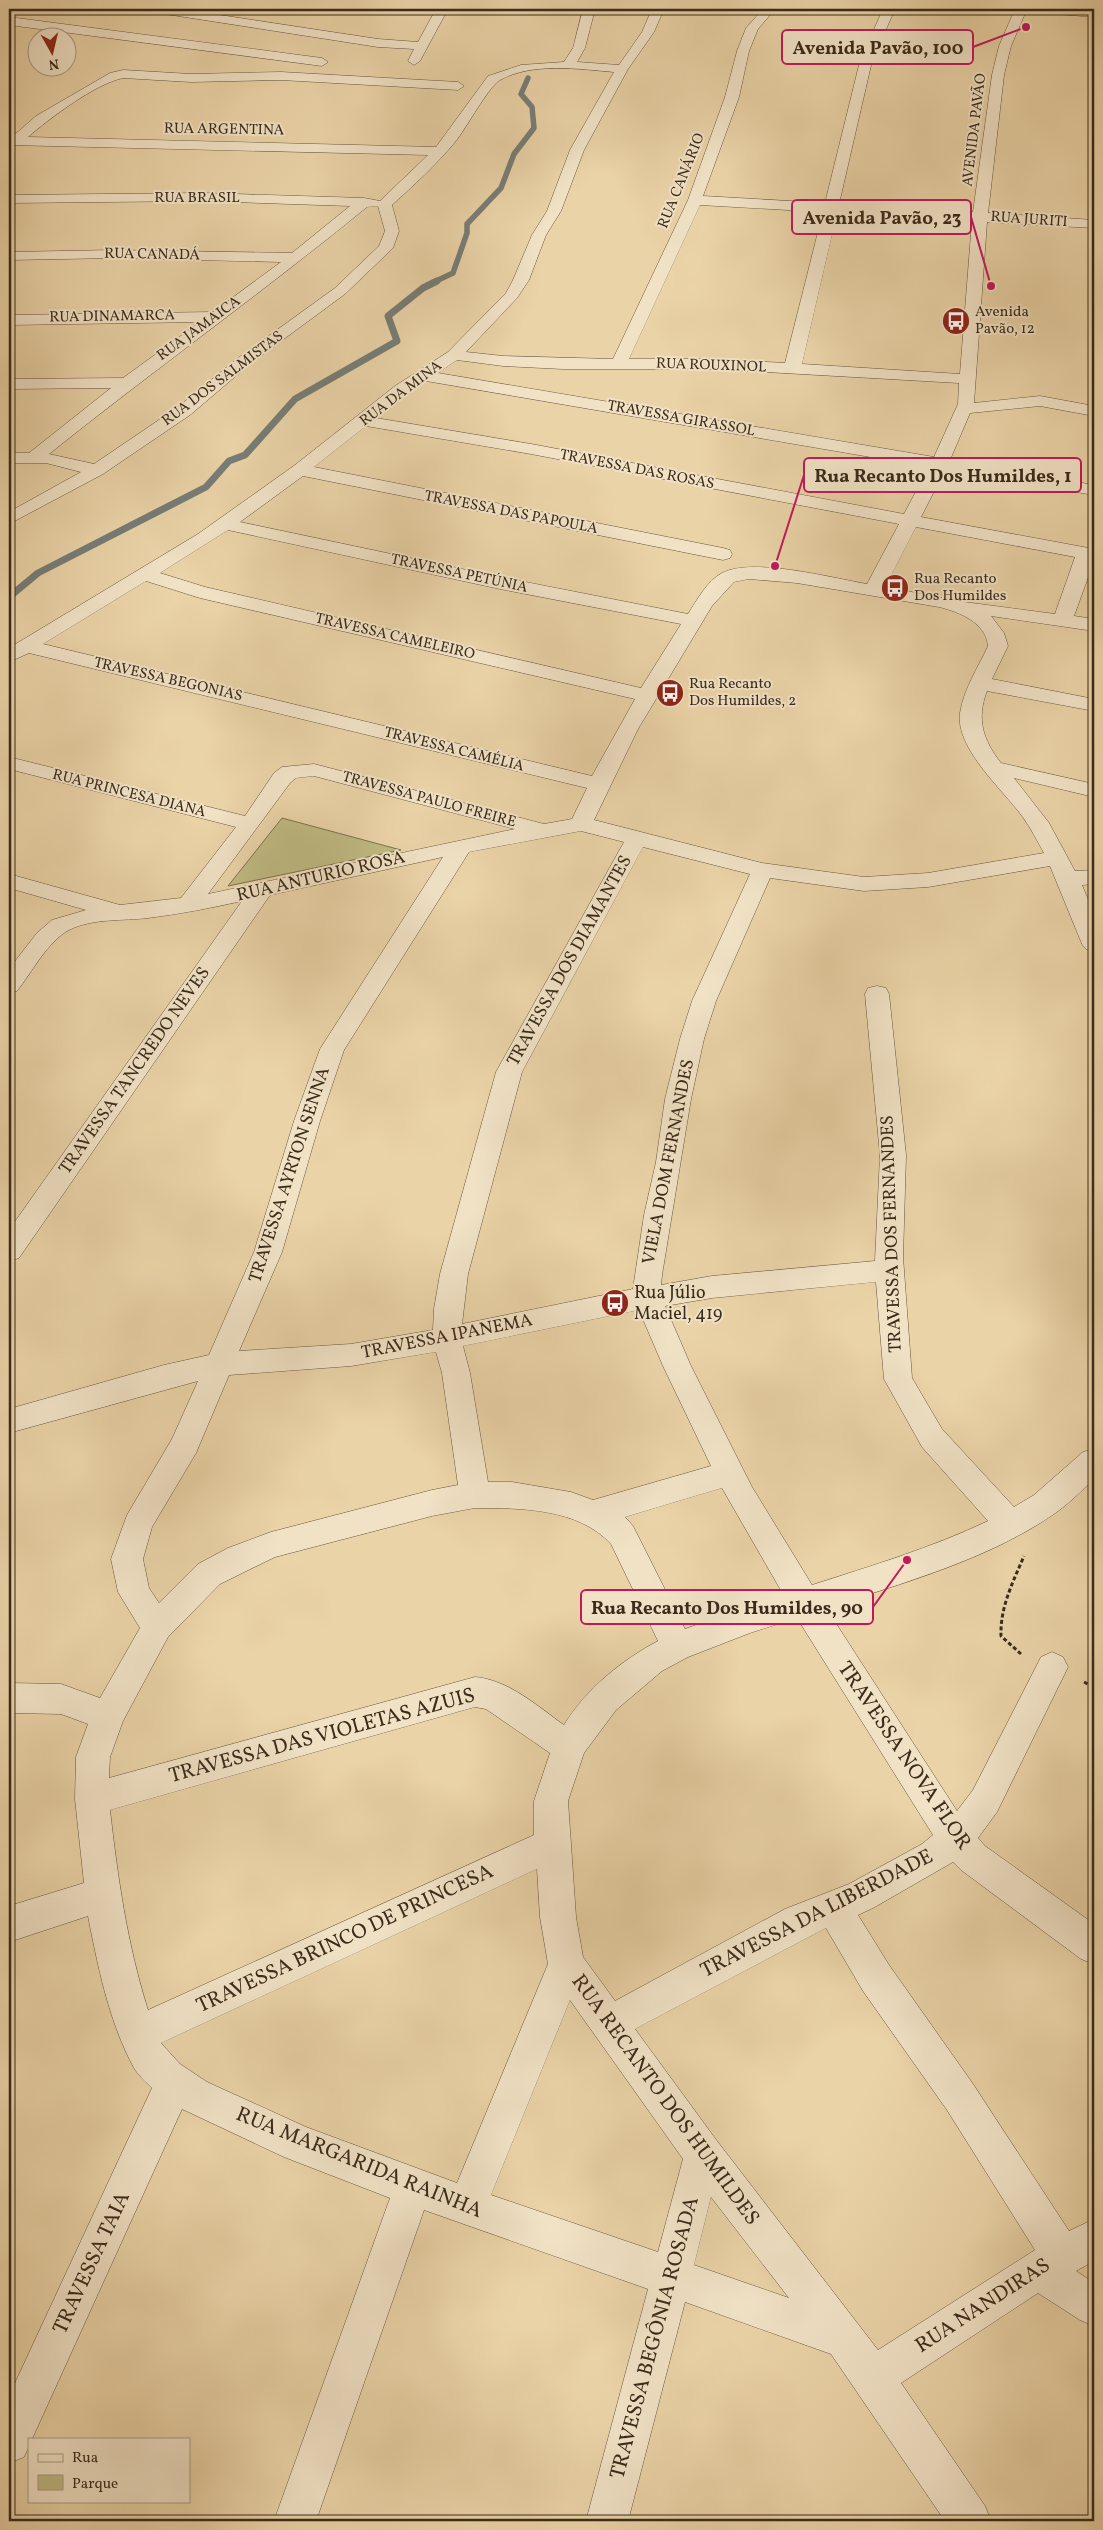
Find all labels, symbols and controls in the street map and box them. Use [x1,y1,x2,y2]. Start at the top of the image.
north arrow [28,28,78,78]
callout: Avenida Pavão, 100 [782,30,973,64]
text: Avenida Pavão, 100 [793,36,964,62]
text: N [47,53,60,74]
street label: AVENIDA PAVÃO [958,72,992,188]
street label: RUA ARGENTINA [164,118,285,142]
street label: RUA CANÁRIO [653,130,711,232]
street label: RUA BRASIL [154,188,240,209]
callout: Avenida Pavão, 23 [792,200,971,234]
text: Avenida Pavão, 23 [803,206,961,232]
street label: RUA JURITI [990,207,1068,233]
street label: RUA CANADÁ [104,244,201,266]
street label: RUA JAMAICA [153,291,245,367]
place label: Avenida Pavão, 12 [975,302,1035,340]
street label: RUA DINAMARCA [49,305,176,329]
bus stop icon: Avenida Pavão, 12 [941,306,971,336]
street label: RUA DOS SALMISTAS [158,326,288,432]
street label: RUA ROUXINOL [655,354,767,378]
street label: RUA DA MINA [355,356,447,432]
street label: TRAVESSA GIRASSOL [606,396,757,442]
street label: TRAVESSA DAS ROSAS [558,445,716,495]
callout: Rua Recanto Dos Humildes, 1 [804,458,1081,492]
text: Rua Recanto Dos Humildes, 1 [814,464,1072,490]
street label: TRAVESSA DAS PAPOULA [423,486,600,540]
street label: TRAVESSA PETÚNIA [388,549,530,599]
place label: Rua Recanto Dos Humildes [914,569,1006,607]
bus stop icon: Rua Recanto Dos Humildes [880,573,910,603]
street label: TRAVESSA CAMELEIRO [313,608,477,666]
street label: TRAVESSA BEGONIAS [92,653,244,707]
place label: Rua Recanto Dos Humildes, 2 [689,674,796,712]
bus stop icon: Rua Recanto Dos Humildes, 2 [655,678,685,708]
street label: TRAVESSA CAMÉLIA [382,722,527,778]
street label: RUA PRINCESA DIANA [50,765,208,823]
street label: TRAVESSA PAULO FREIRE [340,767,518,833]
street label: RUA ANTURIO ROSA [234,845,408,909]
street label: TRAVESSA DOS DIAMANTES [502,851,638,1071]
street label: TRAVESSA TANCREDO NEVES [54,962,216,1180]
street label: VIELA DOM FERNANDES [637,1057,701,1267]
street label: TRAVESSA AYRTON SENNA [243,1064,337,1286]
street label: TRAVESSA DOS FERNANDES [875,1115,909,1353]
place label: Rua Júlio Maciel, 419 [634,1281,722,1327]
bus stop icon: Rua Júlio Maciel, 419 [600,1288,630,1318]
street label: TRAVESSA IPANEMA [359,1308,535,1366]
callout: Rua Recanto Dos Humildes, 90 [581,1590,873,1624]
text: Rua Recanto Dos Humildes, 90 [591,1596,863,1622]
street label: TRAVESSA NOVA FLOR [830,1656,978,1856]
street label: TRAVESSA DAS VIOLETAS AZUIS [166,1681,478,1791]
street label: TRAVESSA DA LIBERDADE [696,1843,938,1985]
street label: TRAVESSA BRINCO DE PRINCESA [192,1857,498,2021]
street label: RUA RECANTO DOS HUMILDES [564,1969,766,2231]
street label: RUA MARGARIDA RAINHA [231,2100,487,2226]
street label: TRAVESSA TAIA [46,2187,138,2339]
street label: TRAVESSA BEGÔNIA ROSADA [603,2193,707,2482]
street label: RUA NANDIRAS [910,2251,1056,2361]
legend [28,2438,190,2502]
text: Rua [72,2448,98,2469]
text: Parque [72,2474,118,2495]

